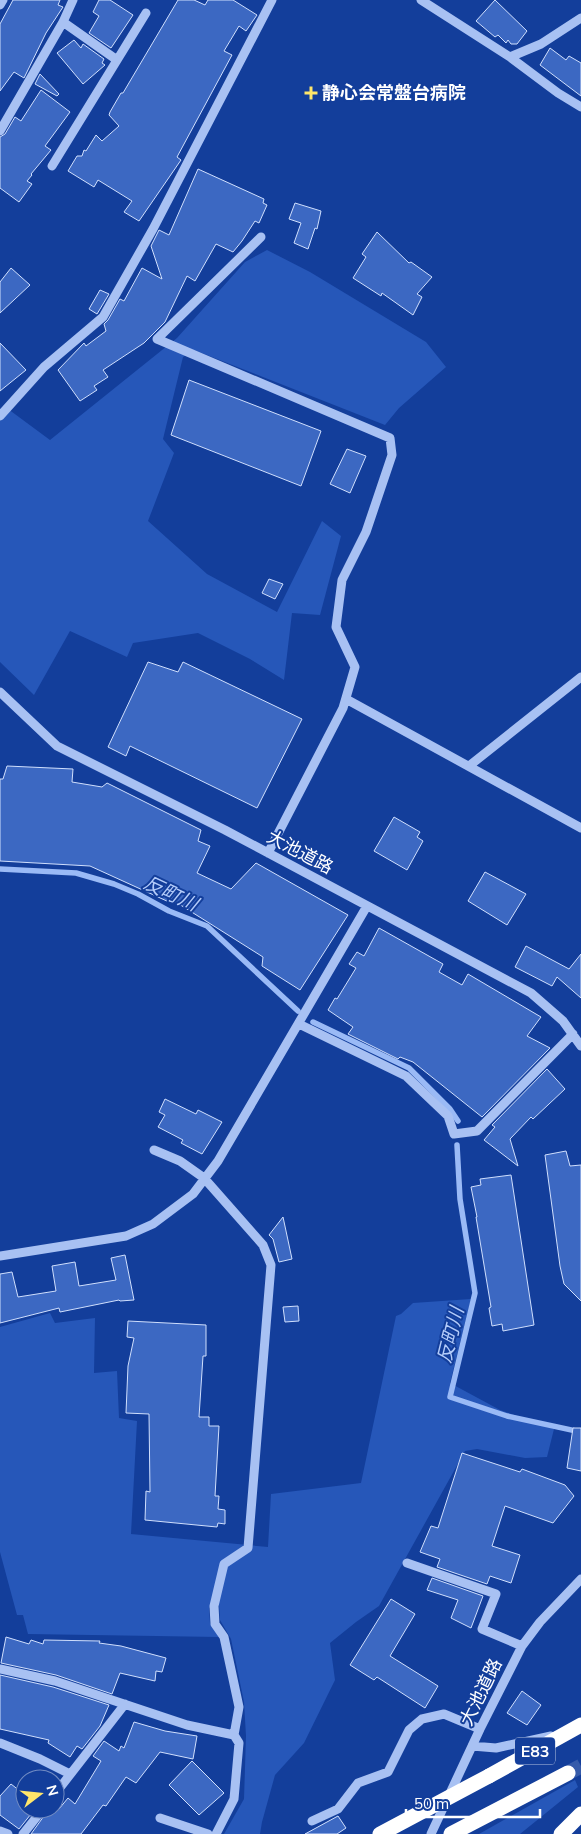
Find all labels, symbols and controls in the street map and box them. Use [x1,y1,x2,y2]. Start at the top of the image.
place label: 静心会常盤台病院 [322,81,466,104]
marker: 静心会常盤台病院 [304,86,318,100]
street label: 大池道路 [263,825,337,879]
water label: 反町川 [140,870,204,917]
water label: 反町川 [431,1303,469,1366]
street label: 大池道路 [454,1654,507,1729]
road number: E83 [515,1738,555,1764]
north arrow [15,1769,65,1819]
text: N [42,1783,63,1798]
scale bar [406,1786,540,1818]
text: 50 m [414,1794,449,1813]

